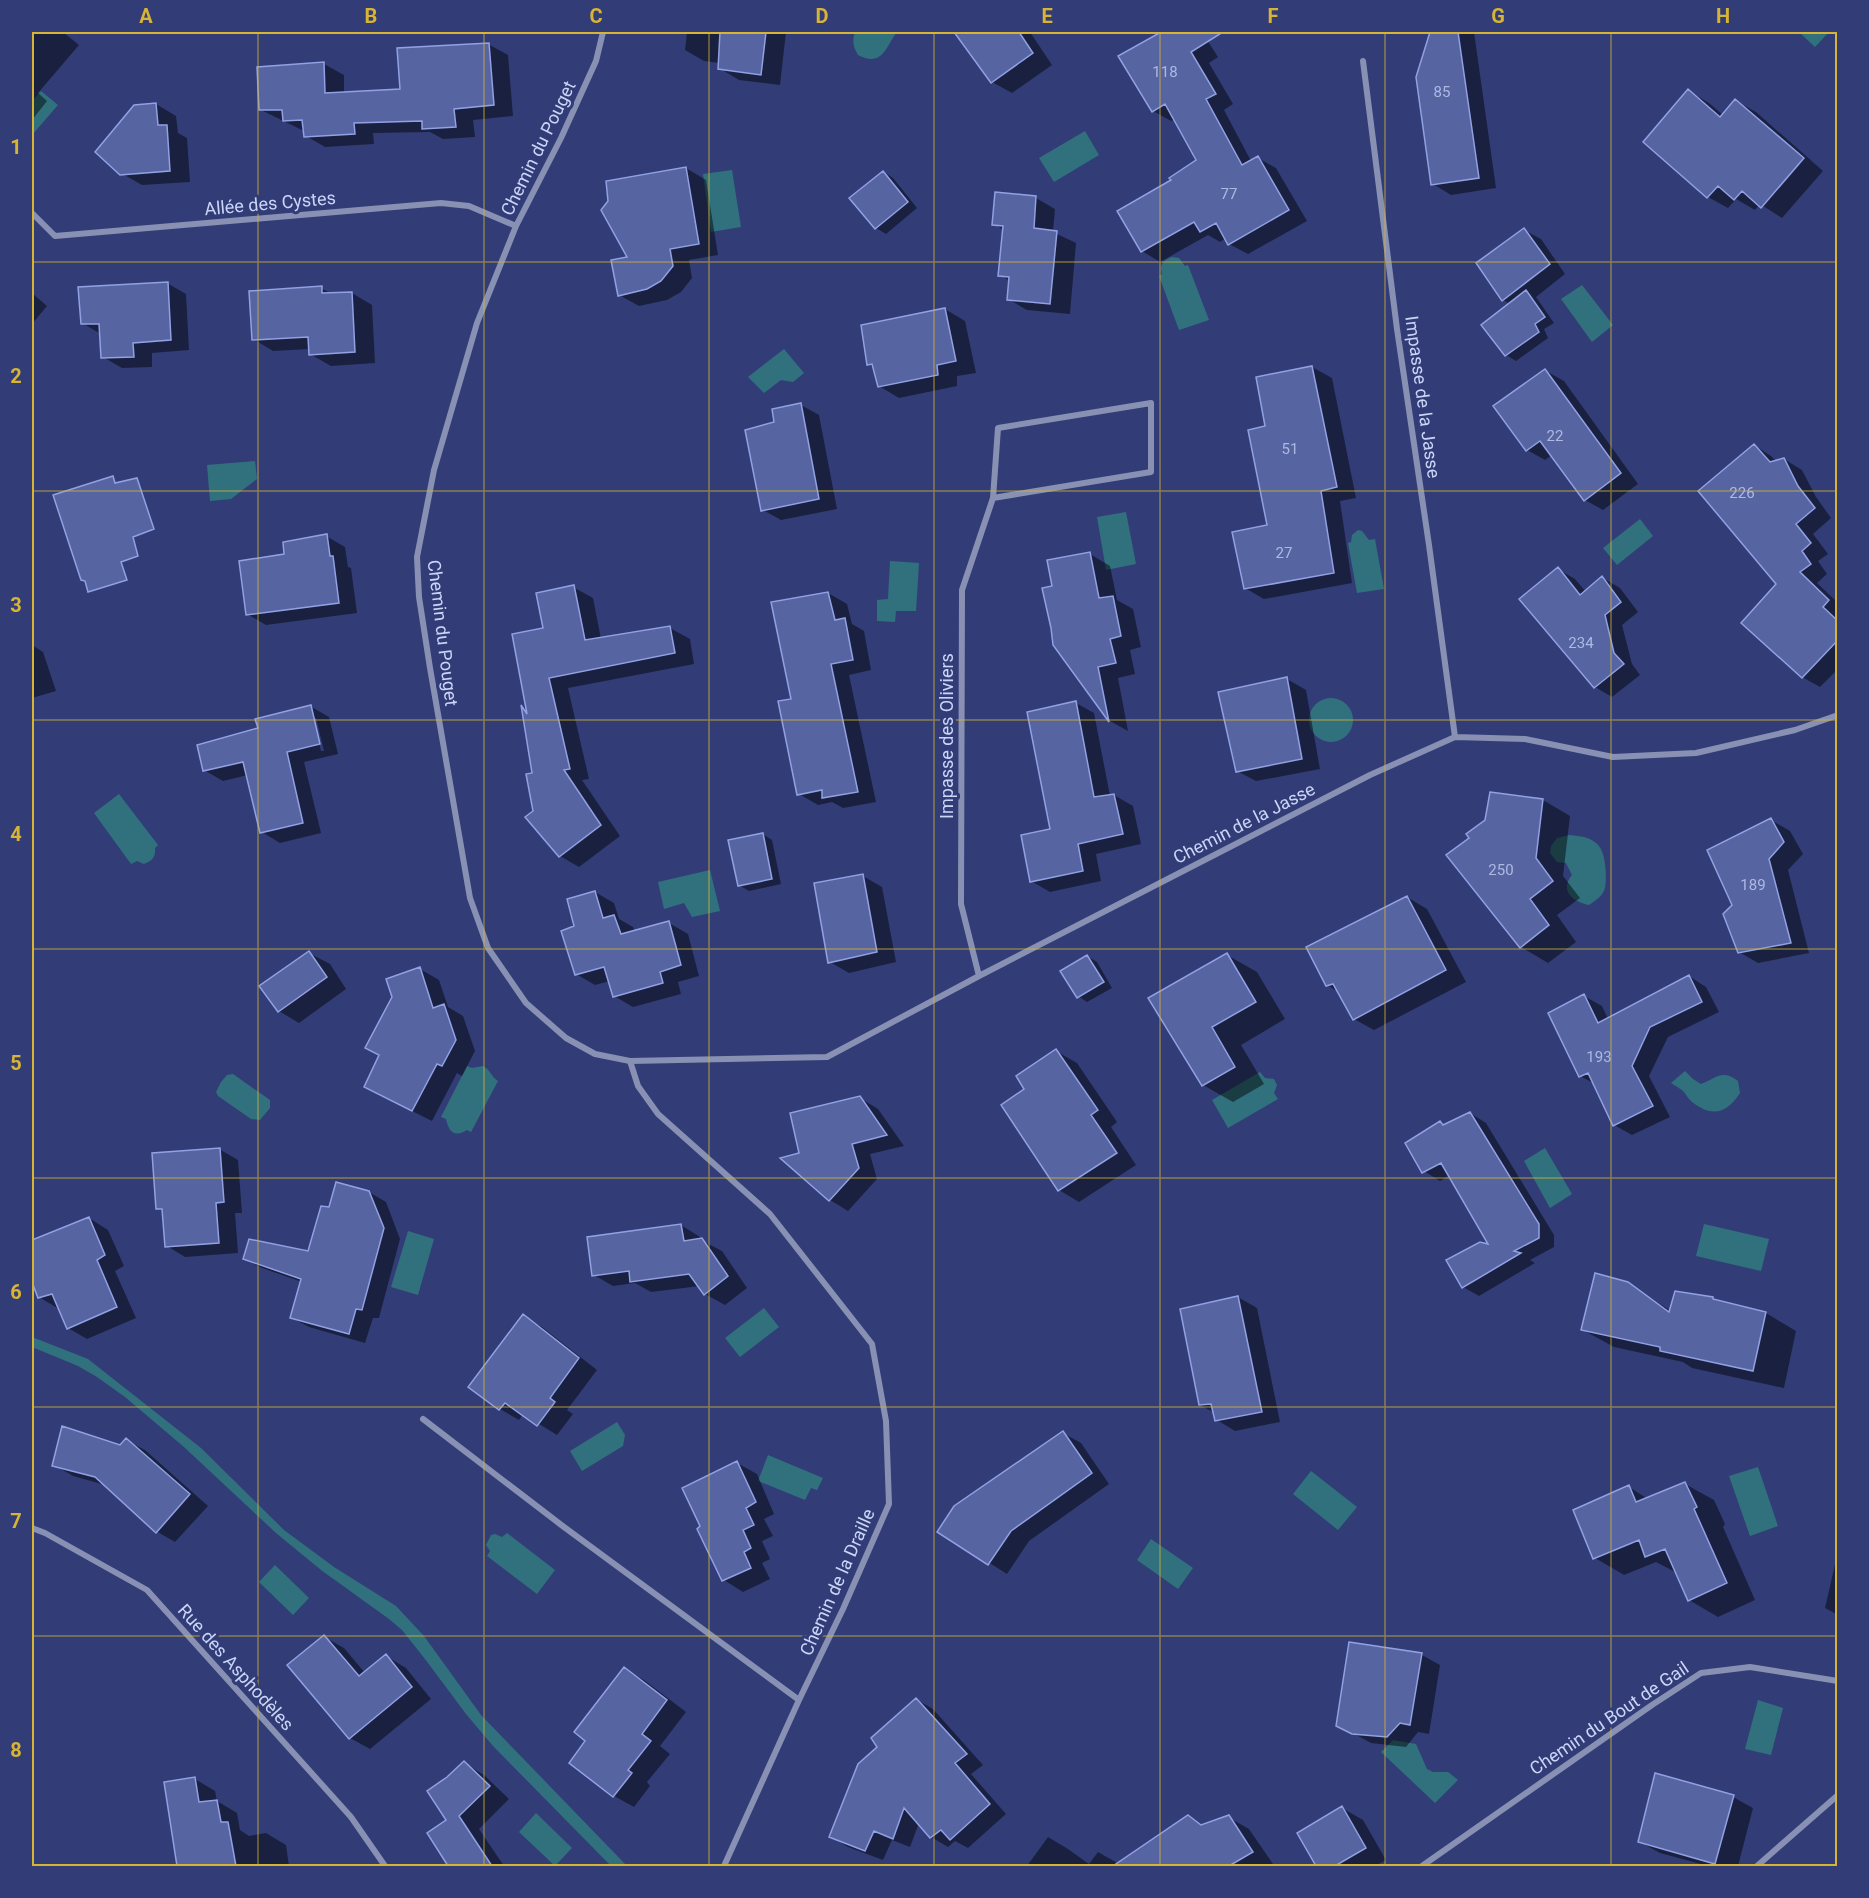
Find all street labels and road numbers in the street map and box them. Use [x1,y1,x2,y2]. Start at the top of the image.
street label: Chemin du Pouget [496,77,580,219]
street label: Allée des Cystes [203,187,337,219]
street label: Impasse de la Jasse [1401,314,1445,480]
street label: Chemin du Pouget [424,559,462,707]
street label: Impasse des Oliviers [936,653,957,819]
street label: Chemin de la Jasse [1170,778,1318,868]
street label: Chemin de la Draille [795,1505,879,1659]
street label: Rue des Asphodèles [174,1600,298,1734]
street label: Chemin du Bout de Gail [1526,1657,1692,1779]

